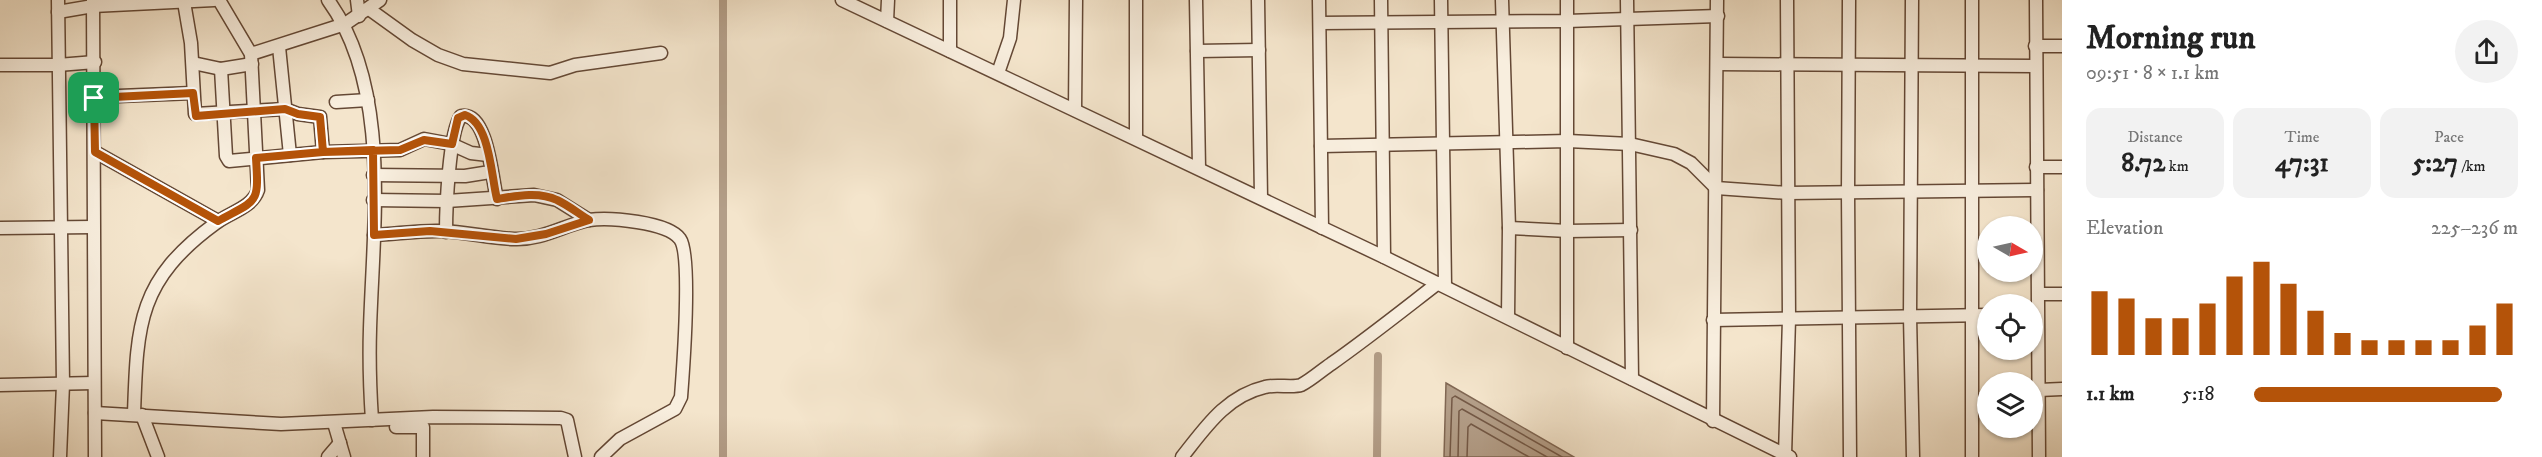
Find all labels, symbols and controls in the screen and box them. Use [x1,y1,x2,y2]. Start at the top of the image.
text: Morning run [2086,18,2255,59]
button: share [2455,20,2518,83]
text: 09:51 · 8 × 1.1 km [2086,61,2219,86]
pin [68,72,119,123]
icon: arrive [77,81,110,114]
text: Distance [2127,127,2183,147]
text: Time [2285,127,2319,147]
text: Pace [2434,127,2464,147]
text: 8.72 [2121,147,2165,180]
text: 47:31 [2275,147,2329,180]
text: 5:27 [2412,147,2458,180]
text: km [2165,156,2189,176]
text: /km [2458,156,2486,176]
north arrow [1977,216,2043,282]
map controls [1977,216,2043,438]
text: Elevation [2086,216,2163,241]
text: 225–236 m [2431,216,2518,241]
button: locate [1977,294,2043,360]
button: layers [1977,372,2043,438]
text: 1.1 km [2086,382,2135,407]
text: 5:18 [2182,382,2215,407]

